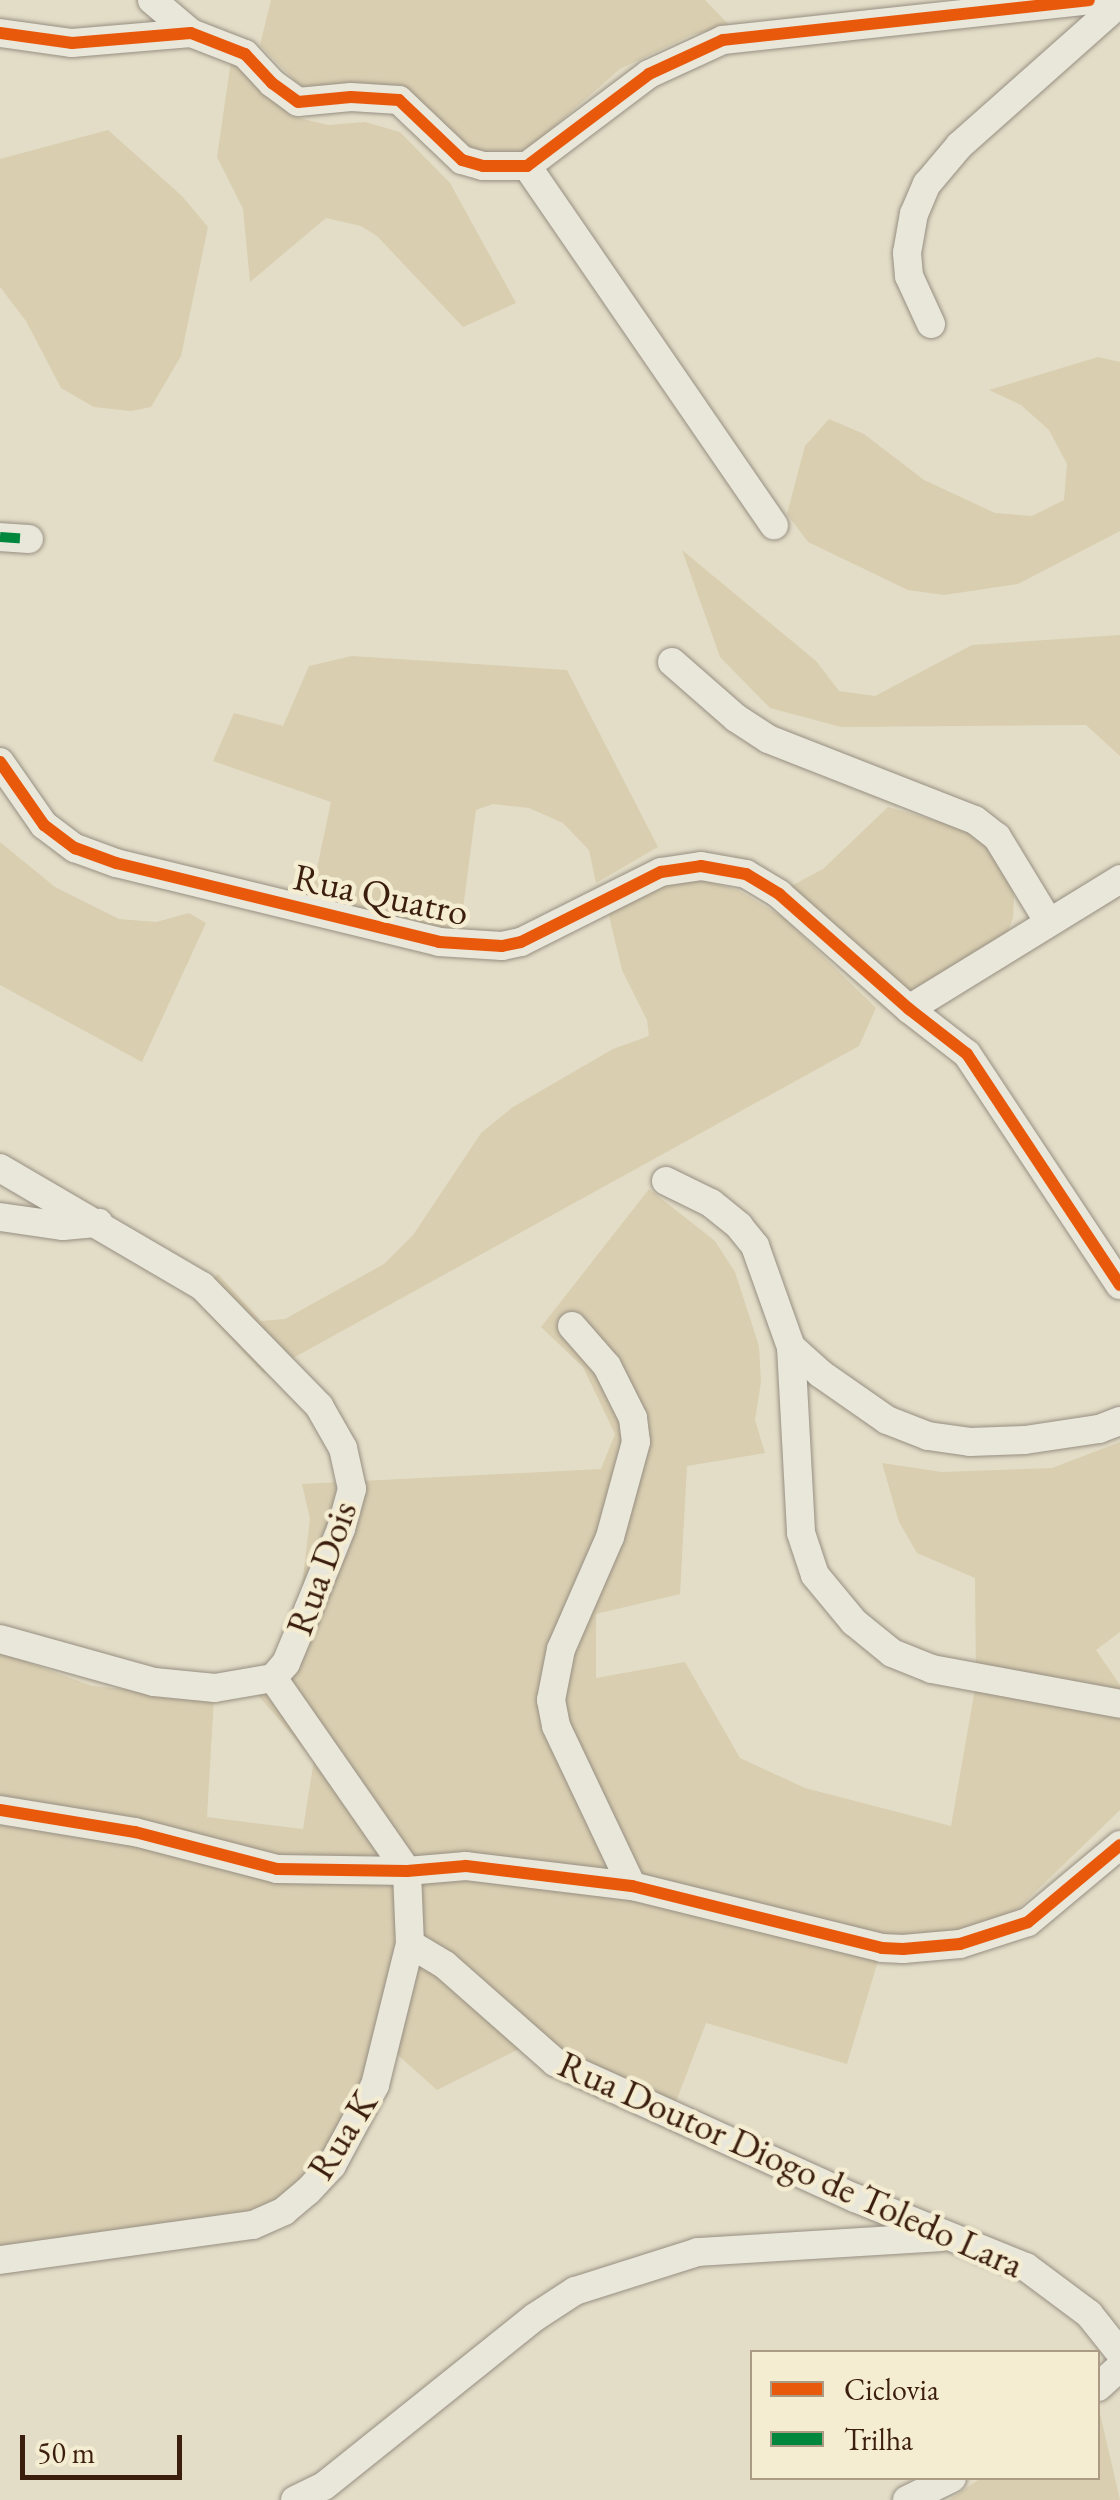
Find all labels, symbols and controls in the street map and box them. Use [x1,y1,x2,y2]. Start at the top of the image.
street label: Rua Quatro [289,853,473,935]
street label: Rua Dois [276,1495,366,1641]
street label: Rua Doutor Diogo de Toledo Lara [552,2041,1030,2287]
street label: Rua K [297,2082,387,2188]
legend [750,2350,1100,2480]
text: Ciclovia [844,2370,939,2409]
scale bar [25,2415,188,2477]
text: Trilha [844,2420,913,2459]
text: 50 m [37,2433,95,2472]

